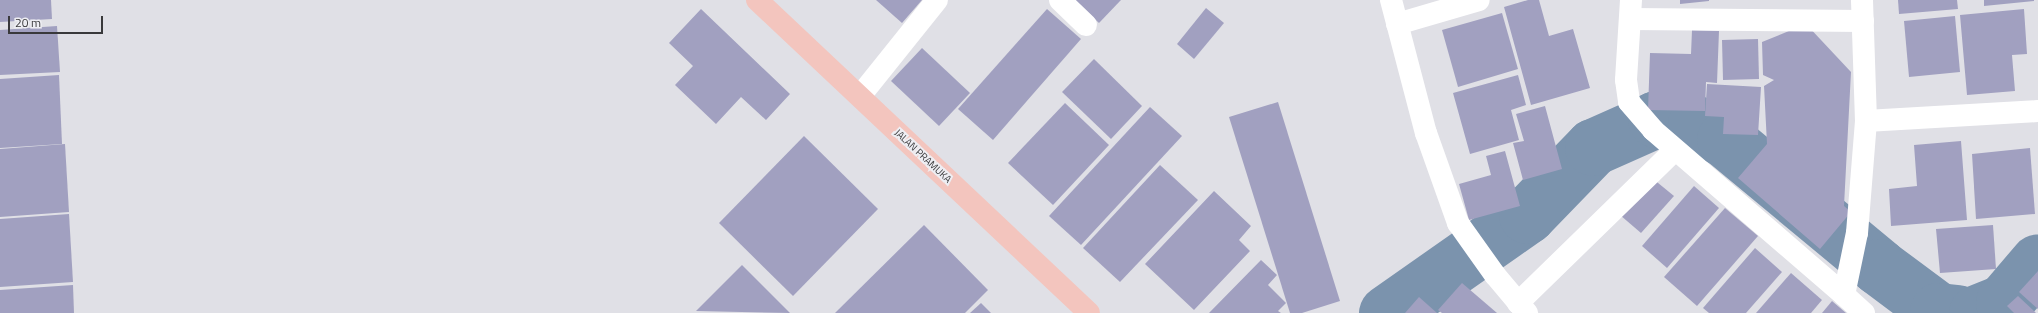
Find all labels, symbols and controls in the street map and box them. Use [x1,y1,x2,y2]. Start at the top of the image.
scale bar [10,8,105,34]
text: 20 m [15,13,41,32]
street label: JALAN PRAMUKA [892,127,954,185]

